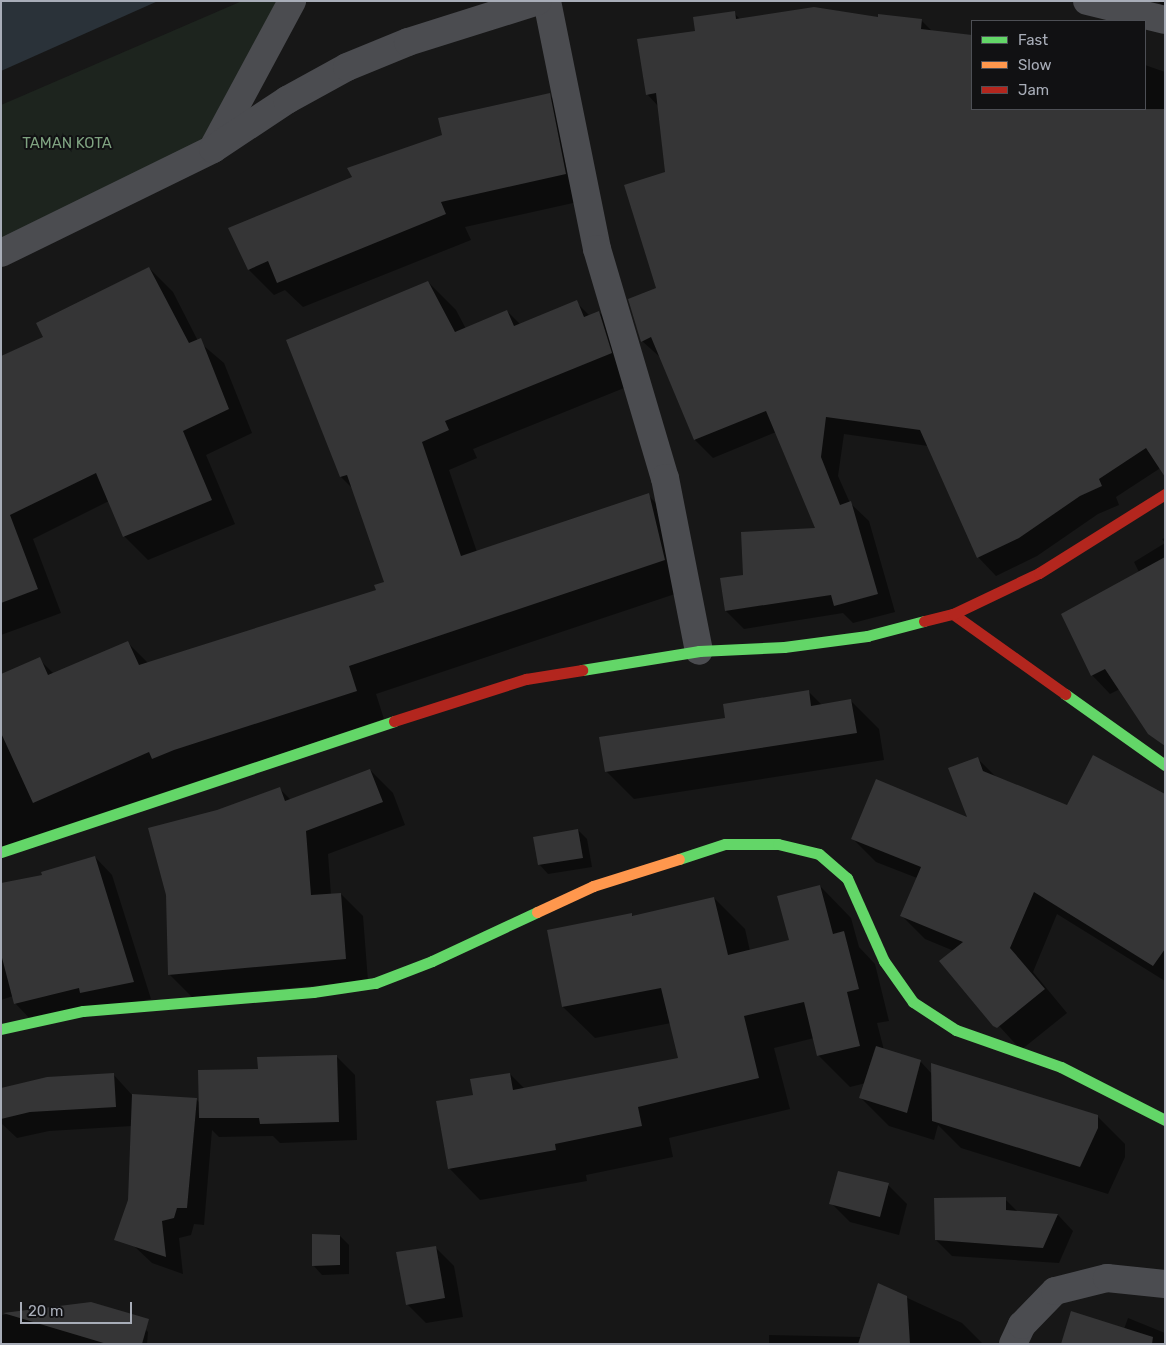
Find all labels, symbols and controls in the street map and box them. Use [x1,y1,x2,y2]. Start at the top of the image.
legend [971,20,1146,110]
text: Fast [1018,31,1048,49]
text: Slow [1018,56,1051,74]
text: Jam [1018,81,1049,99]
park label: TAMAN KOTA [22,135,112,153]
scale bar [22,1292,135,1324]
text: 20 m [28,1302,63,1320]

